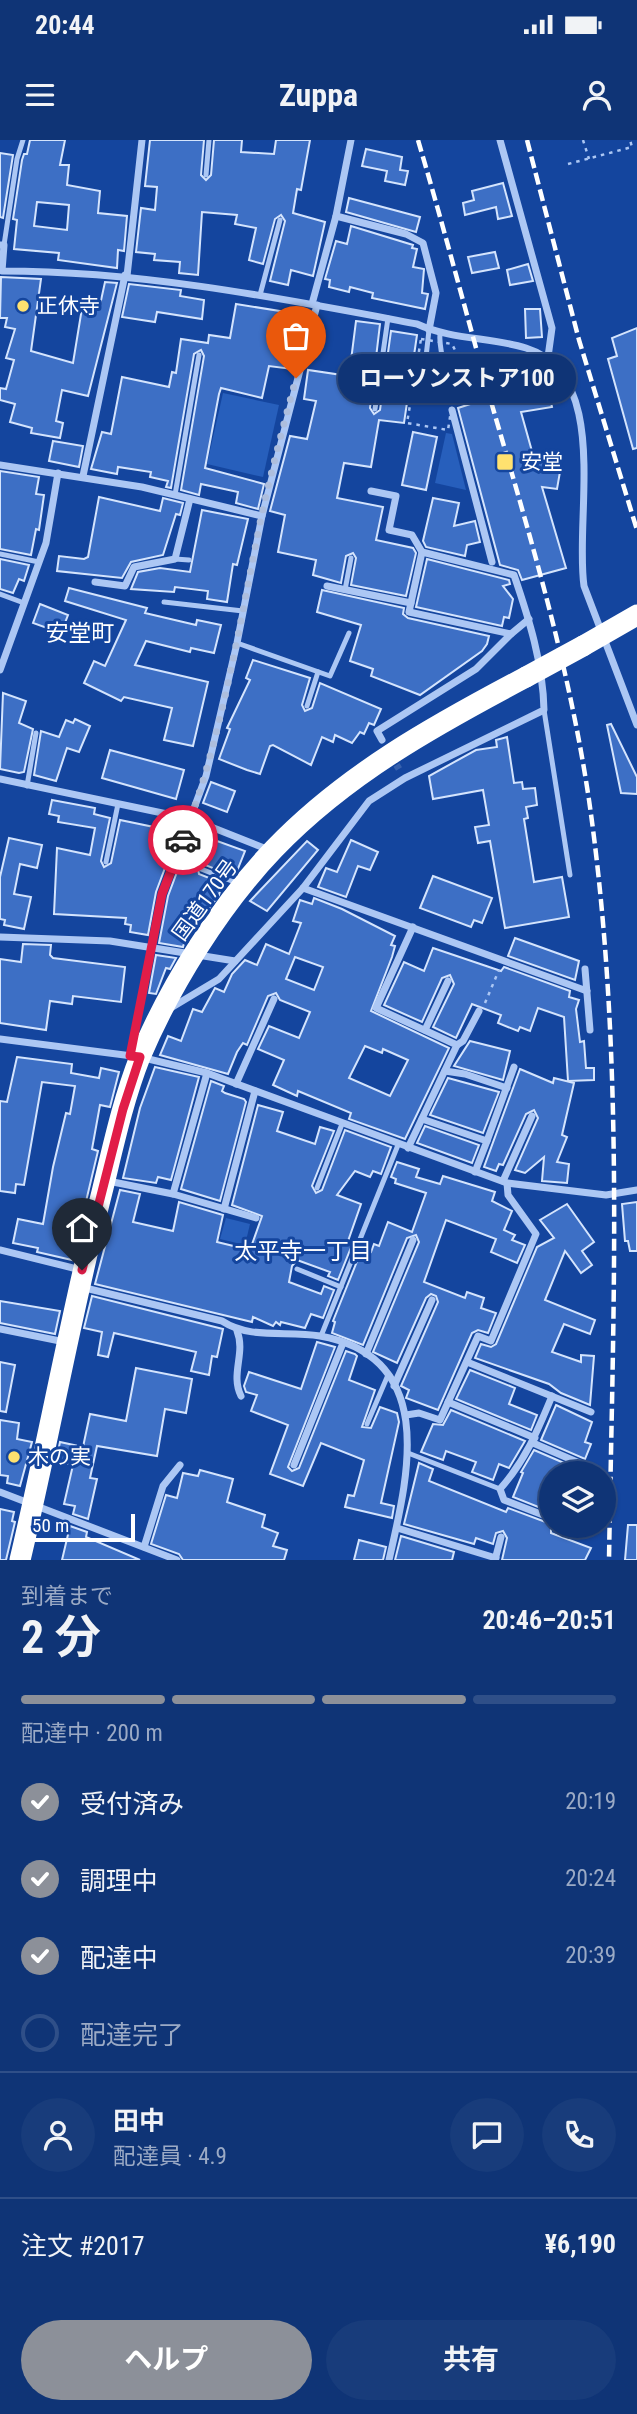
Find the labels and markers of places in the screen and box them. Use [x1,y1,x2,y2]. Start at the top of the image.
place label: 正休寺 [37,294,100,318]
marker: 正休寺 [15,298,31,314]
pin [266,306,326,378]
callout: ローソンストア100 [338,354,576,402]
place label: 安堂 [521,450,563,474]
marker: 安堂 [495,452,515,472]
pin [52,1198,112,1270]
place label: 木の実 [28,1445,91,1469]
marker: 木の実 [6,1449,22,1465]

